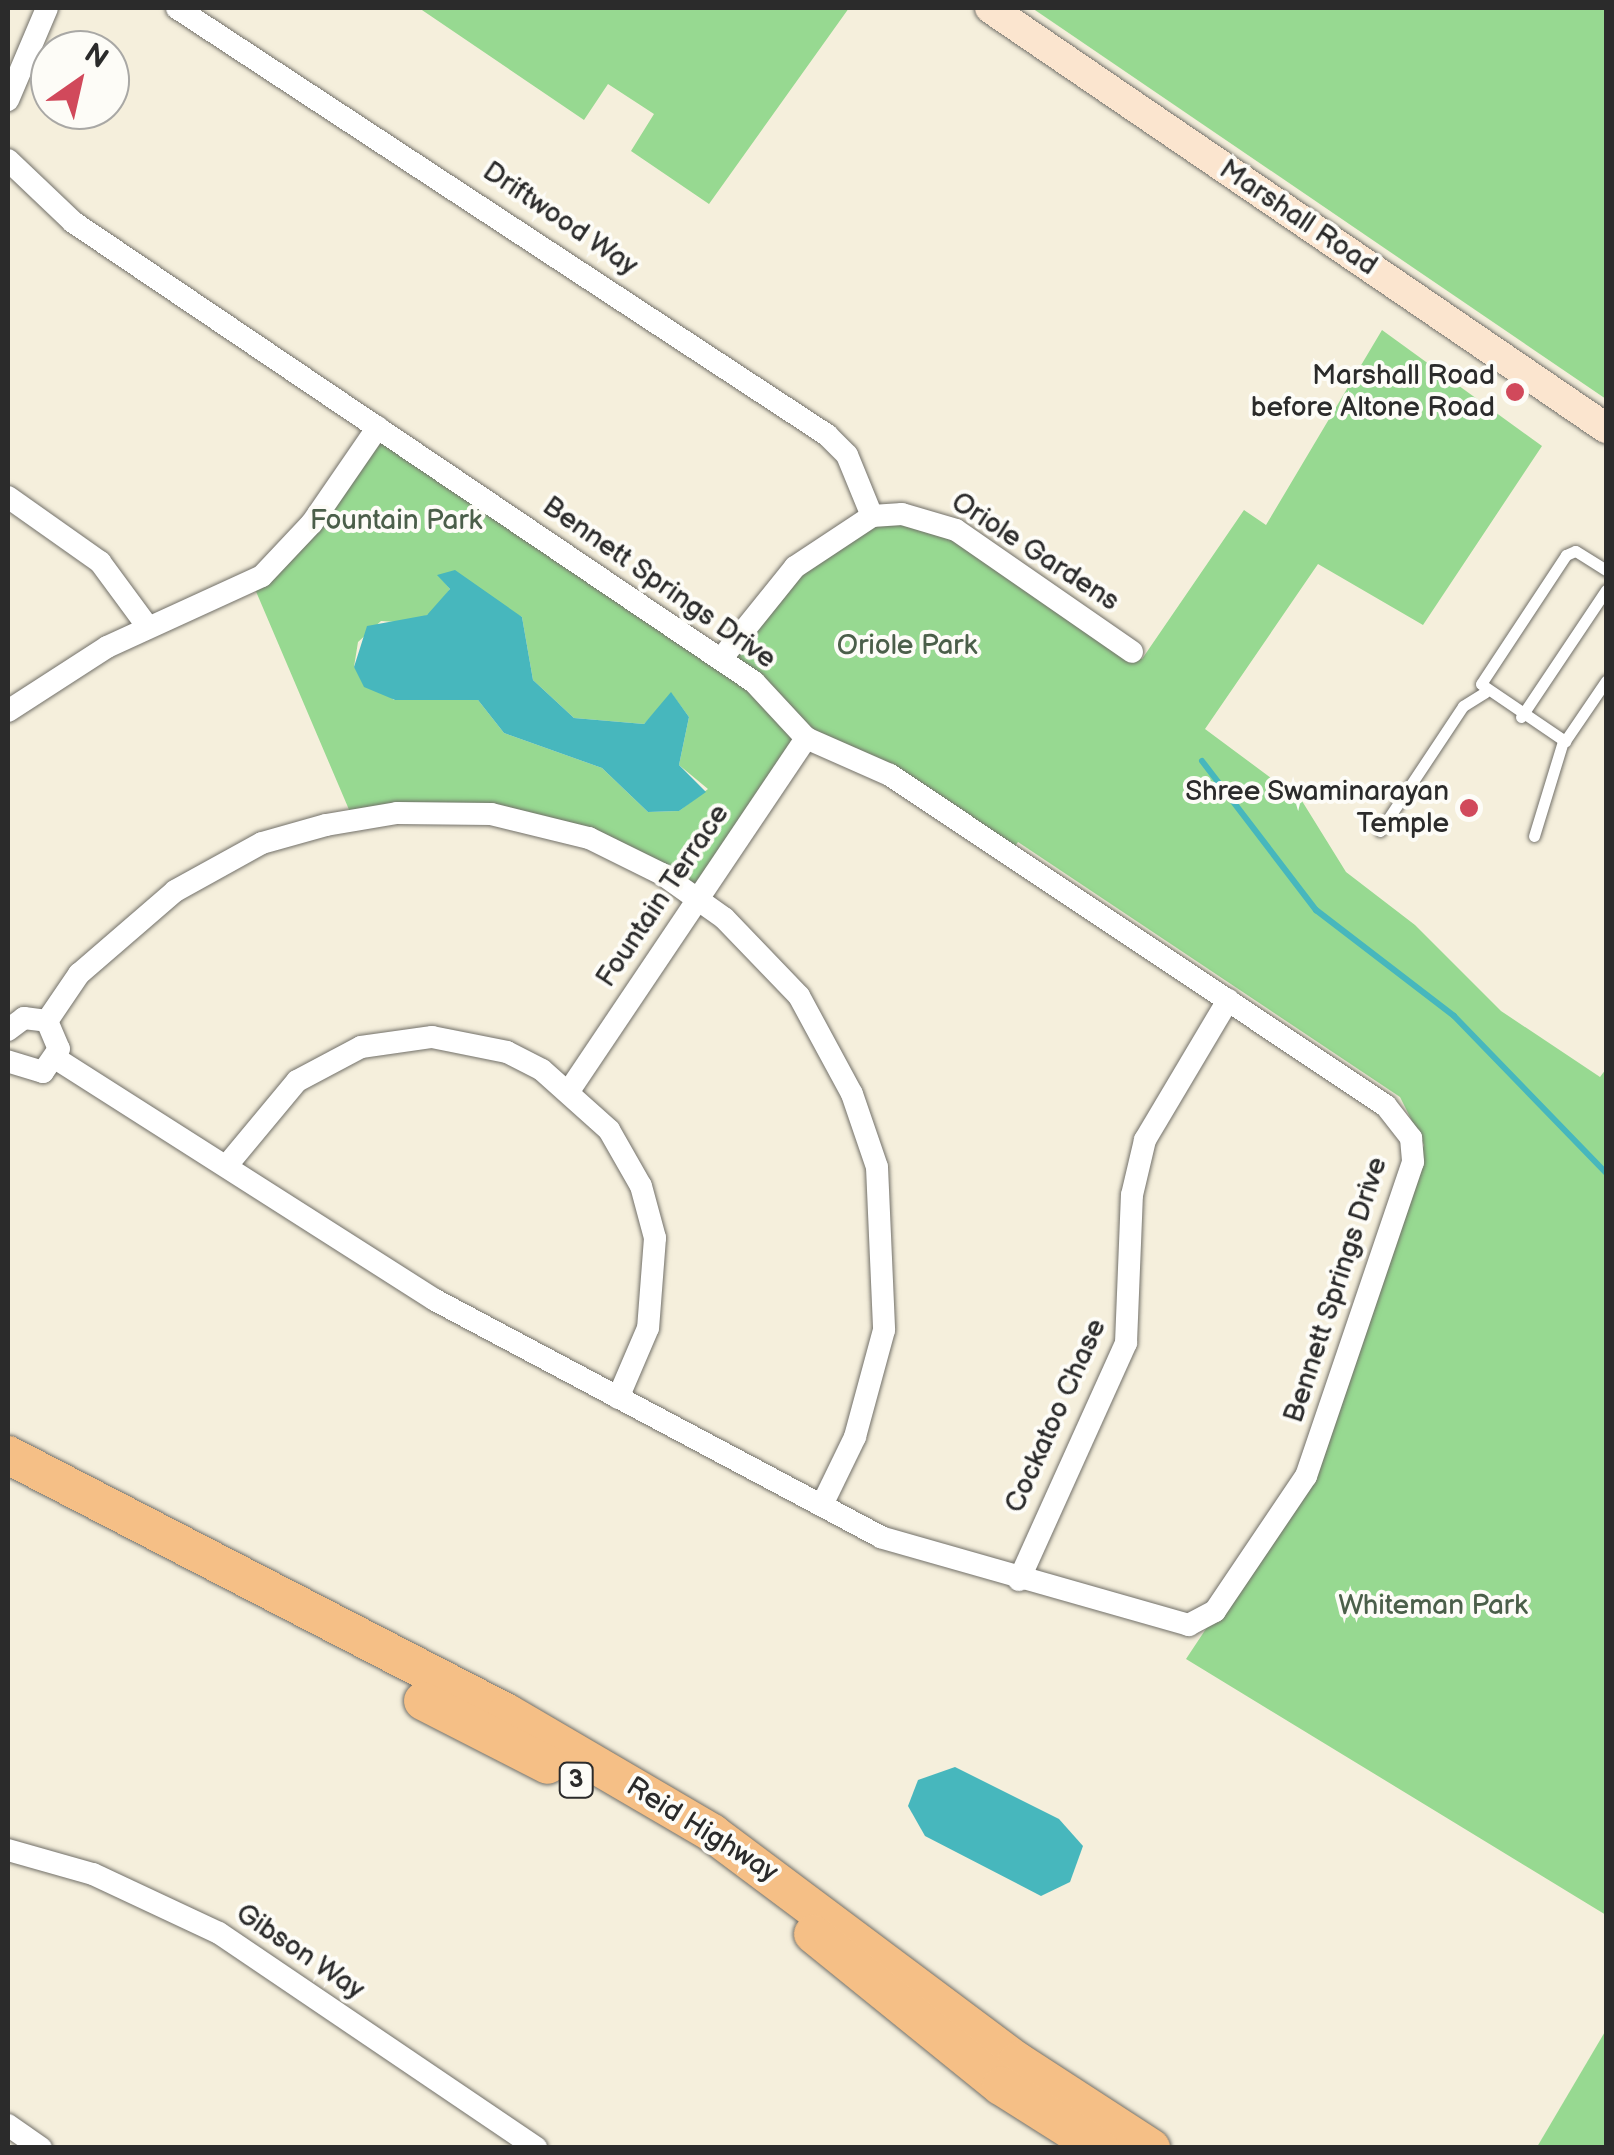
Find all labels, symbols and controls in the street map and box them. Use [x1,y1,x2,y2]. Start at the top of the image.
north arrow [30,30,130,130]
text: N [78,37,114,76]
street label: Marshall Road [1213,153,1383,283]
street label: Driftwood Way [476,155,644,283]
place label: Marshall Road before Altone Road [1251,359,1495,425]
marker: Marshall Road before Altone Road [1504,381,1526,403]
street label: Oriole Gardens [945,485,1125,619]
street label: Bennett Springs Drive [536,490,782,676]
park label: Fountain Park [310,504,482,538]
park label: Oriole Park [837,629,977,663]
place label: Shree Swaminarayan Temple [1185,775,1449,841]
marker: Shree Swaminarayan Temple [1458,797,1480,819]
street label: Fountain Terrace [589,798,737,994]
street label: Bennett Springs Drive [1277,1153,1395,1427]
street label: Cockatoo Chase [998,1314,1114,1518]
park label: Whiteman Park [1338,1589,1528,1623]
road number: 3 [558,1760,594,1800]
street label: Reid Highway [620,1770,784,1890]
street label: Gibson Way [229,1896,371,2008]

